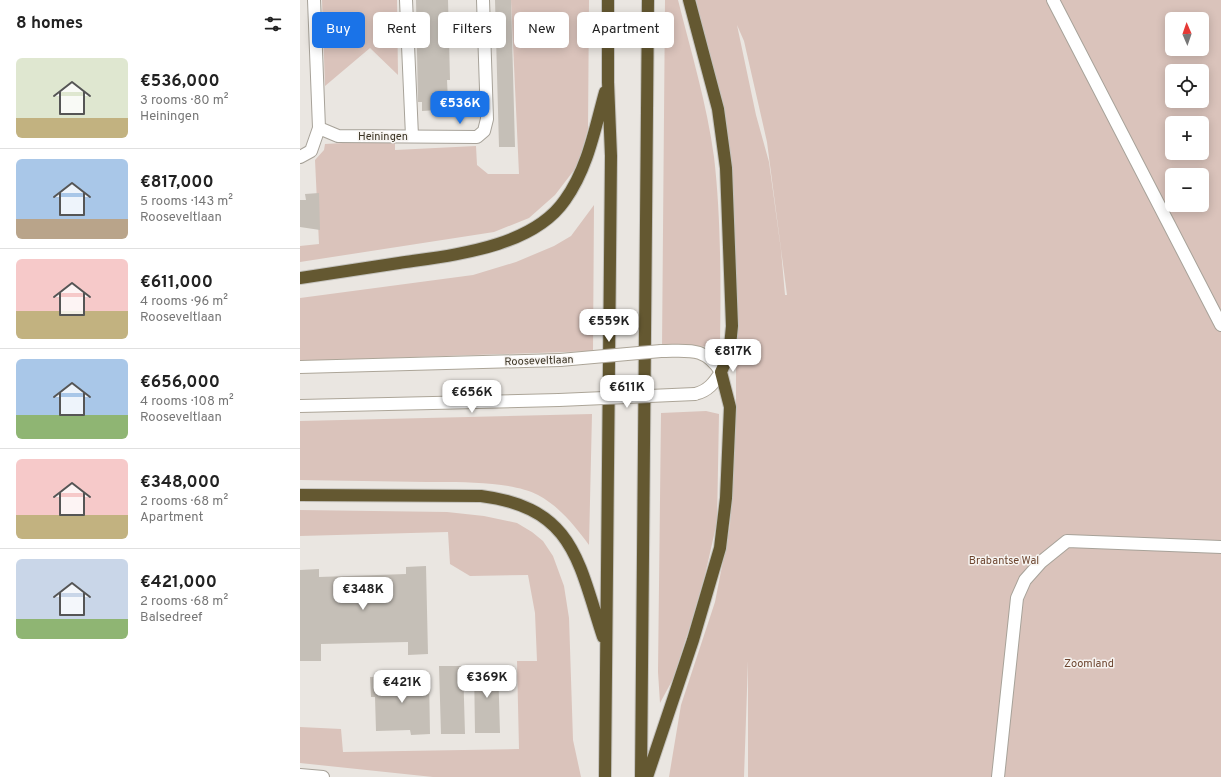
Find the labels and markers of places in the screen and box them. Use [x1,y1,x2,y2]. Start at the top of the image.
pin: €536K [432,91,488,125]
pin: €559K [581,309,637,343]
pin: €817K [705,339,761,373]
pin: €611K [599,375,655,409]
pin: €656K [444,380,500,414]
pin: €348K [335,577,391,611]
pin: €369K [459,665,515,699]
pin: €421K [374,670,430,704]

